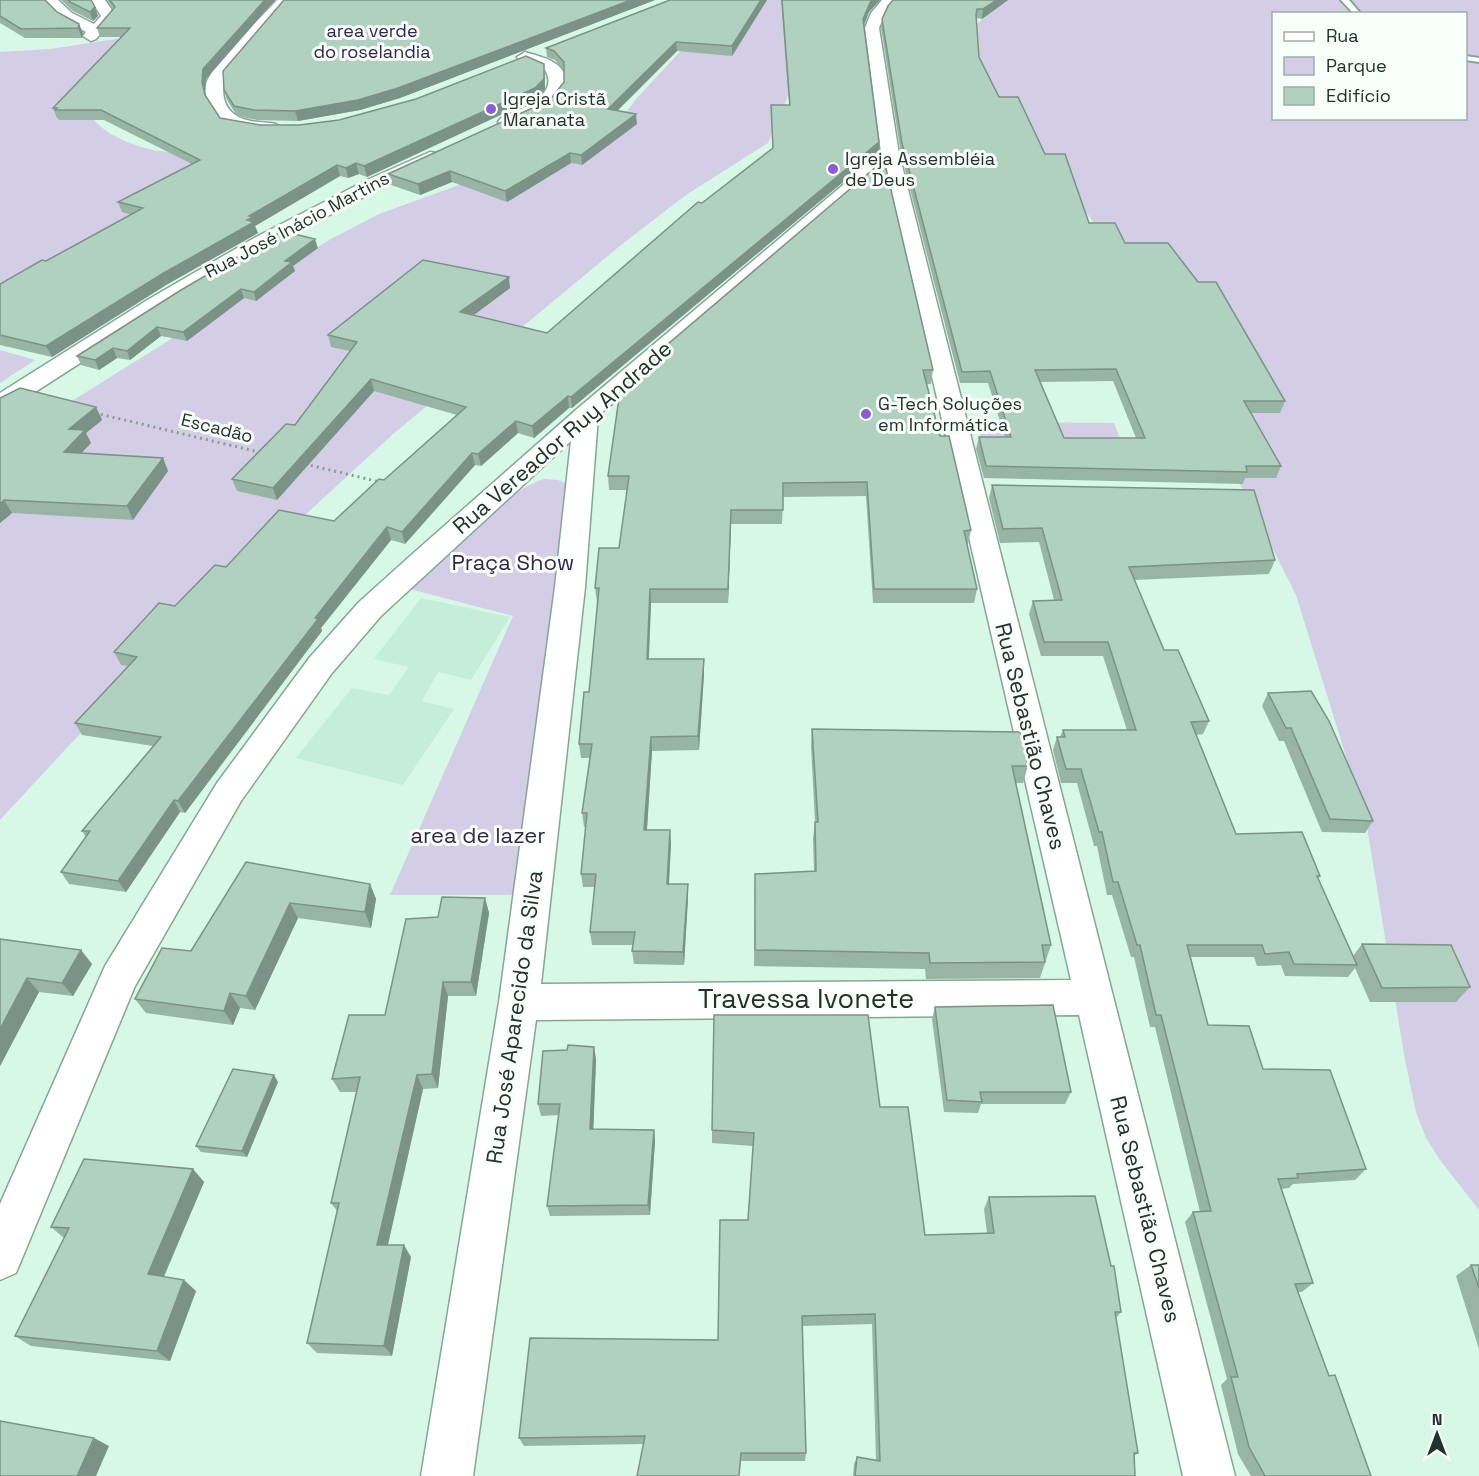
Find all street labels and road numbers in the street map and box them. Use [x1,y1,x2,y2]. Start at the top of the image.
street label: Rua José Inácio Martins [200,166,393,283]
street label: Rua Vereador Ruy Andrade [447,334,677,540]
street label: Escadão [179,407,255,448]
street label: Rua Sebastião Chaves [989,620,1073,852]
street label: Rua José Aparecido da Silva [480,868,549,1166]
street label: Travessa Ivonete [698,981,914,1016]
street label: Rua Sebastião Chaves [1104,1093,1188,1325]

